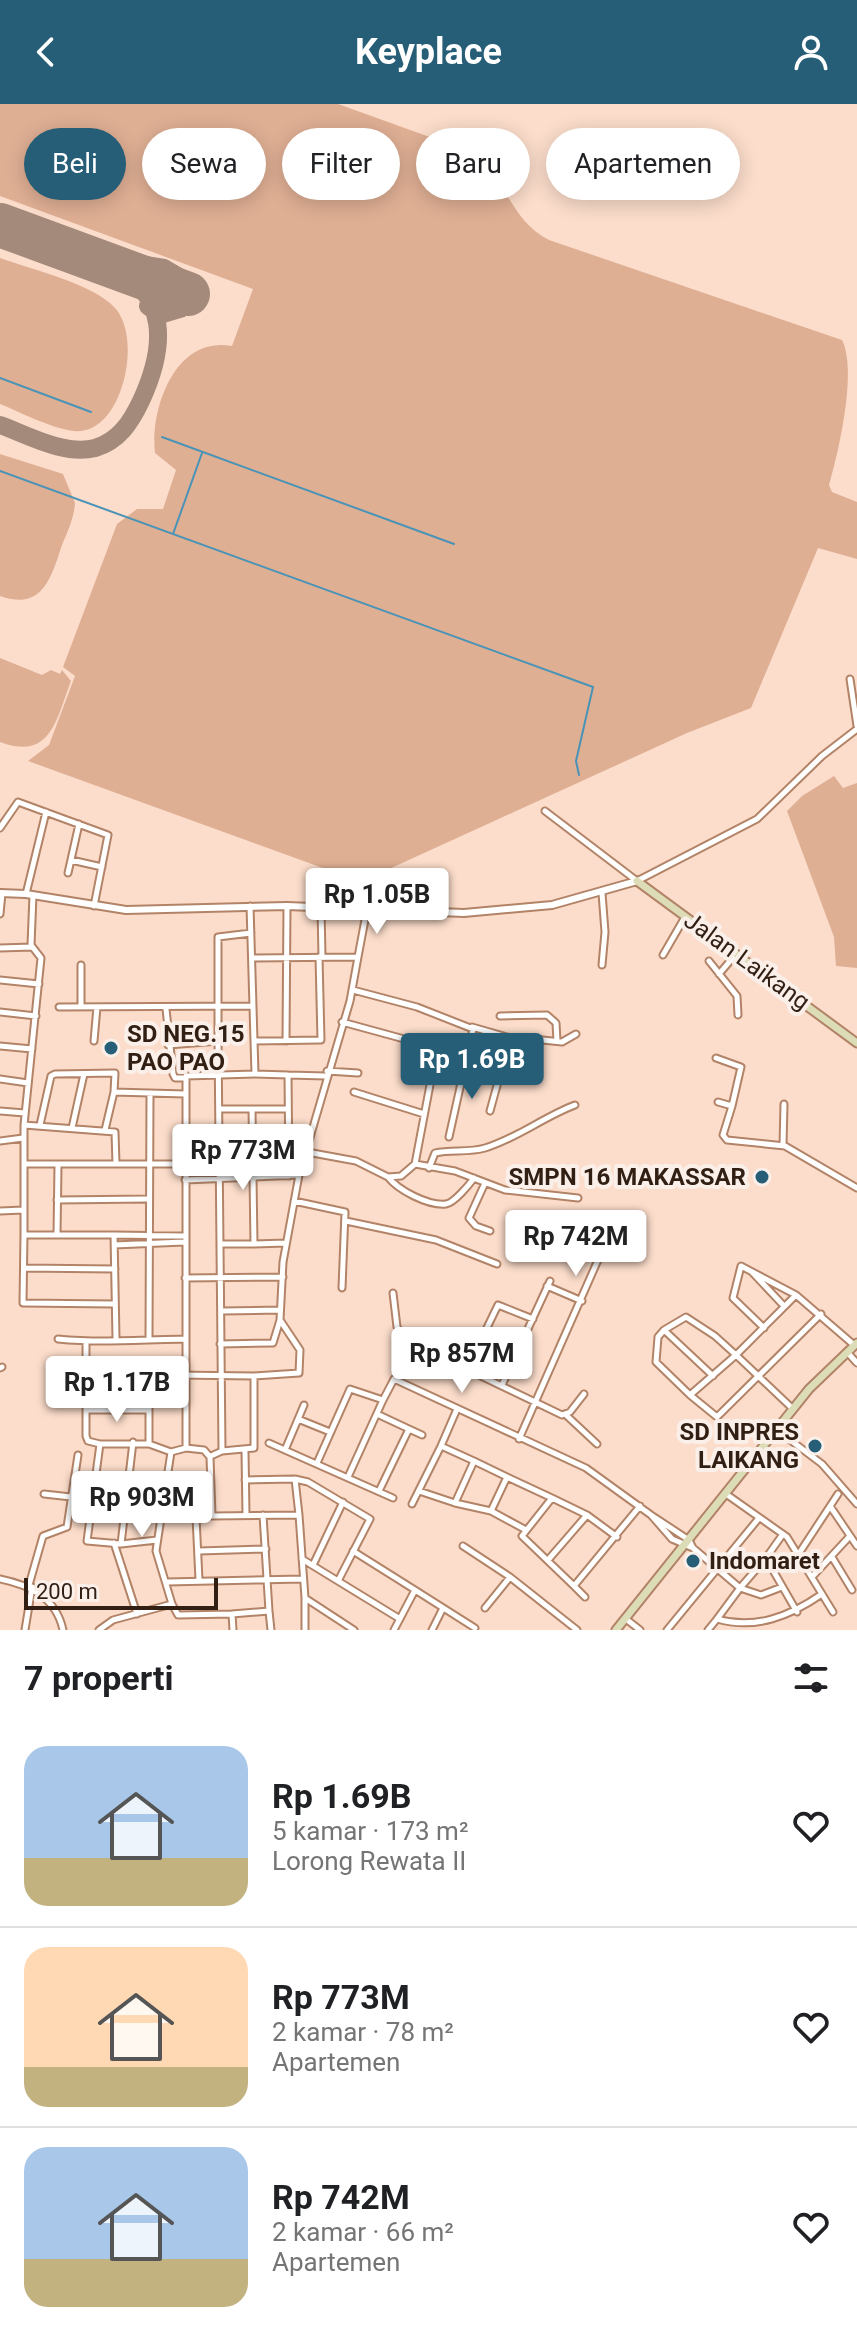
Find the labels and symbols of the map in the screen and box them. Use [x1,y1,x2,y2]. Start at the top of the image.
pin: Rp 1.05B [294,868,460,936]
street label: Jalan Laikang [679,906,815,1016]
place label: SD NEG.15 PAO PAO [127,1020,245,1076]
pin: Rp 1.69B [389,1033,555,1101]
marker: SD NEG.15 PAO PAO [102,1039,120,1057]
pin: Rp 773M [169,1124,317,1192]
place label: SMPN 16 MAKASSAR [509,1163,746,1191]
marker: SMPN 16 MAKASSAR [753,1168,771,1186]
pin: Rp 742M [502,1210,650,1278]
pin: Rp 857M [388,1327,536,1395]
pin: Rp 1.17B [34,1356,200,1424]
place label: SD INPRES LAIKANG [680,1418,799,1474]
marker: SD INPRES LAIKANG [806,1437,824,1455]
pin: Rp 903M [68,1471,216,1539]
place label: Indomaret [709,1547,820,1575]
marker: Indomaret [684,1552,702,1570]
scale bar [24,1574,218,1610]

